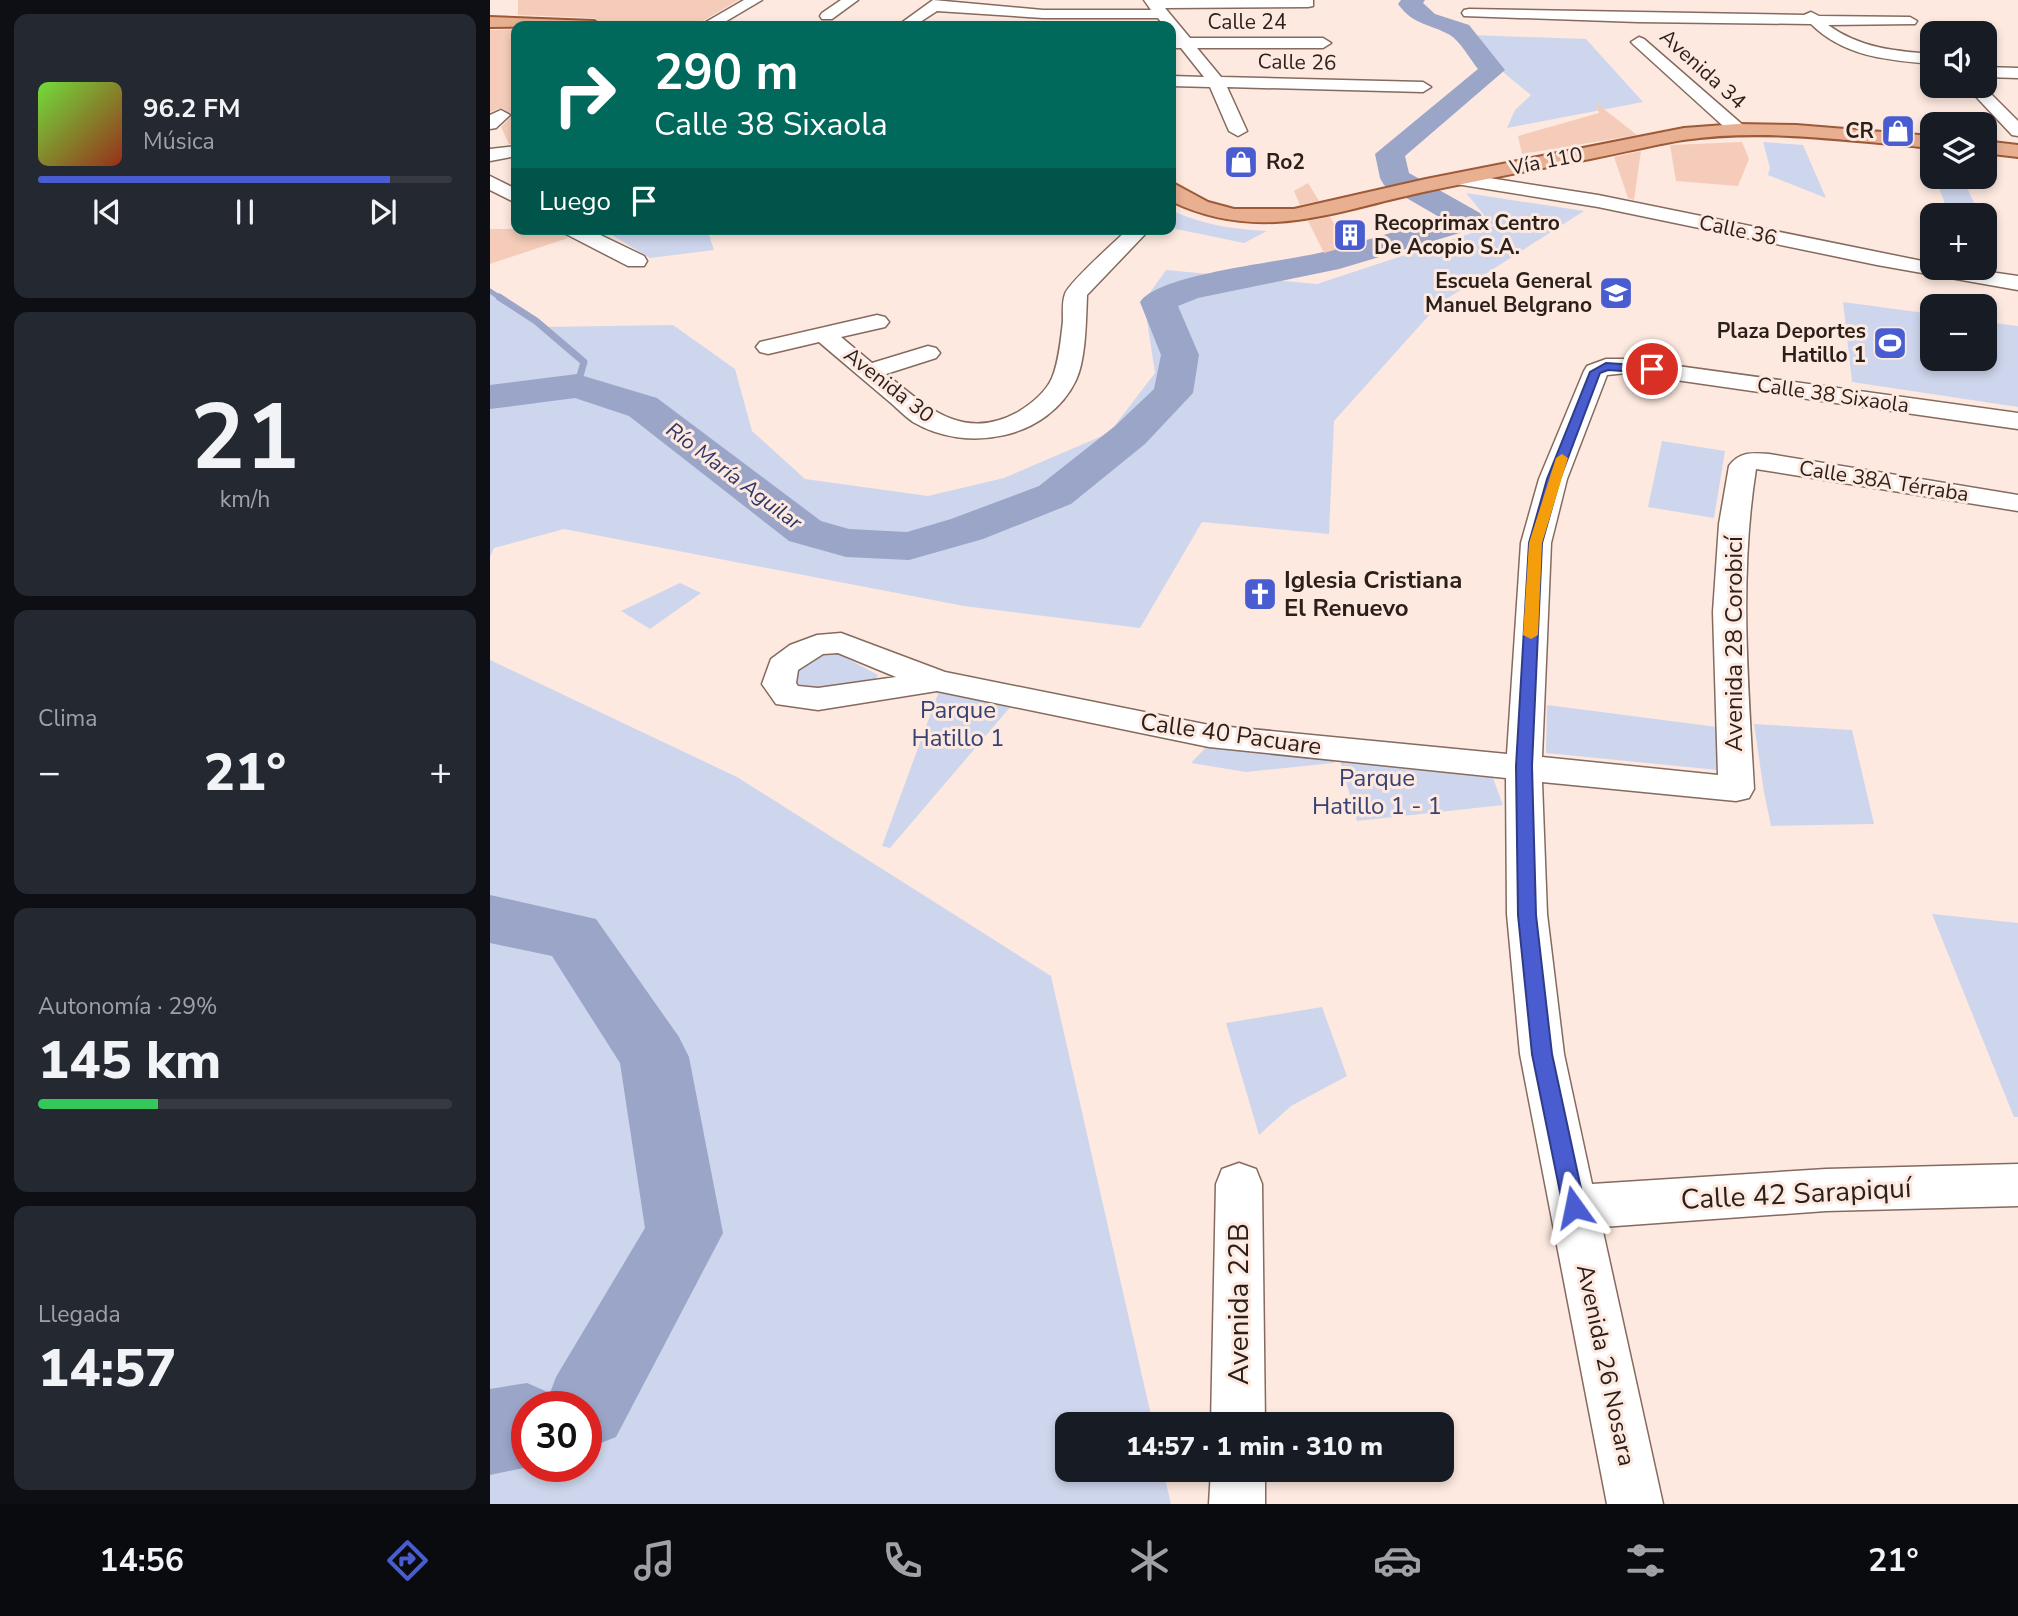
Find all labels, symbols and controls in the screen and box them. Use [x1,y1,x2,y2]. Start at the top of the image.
street label: Calle 24 [1207,8,1287,36]
map controls [1920,21,1997,371]
button: sound [1920,21,1997,98]
street label: Avenida 34 [1654,23,1752,115]
text: 290 m [654,39,798,106]
street label: Calle 26 [1257,47,1337,77]
icon: right [539,49,630,140]
text: 96.2 FM [143,91,240,126]
text: Calle 38 Sixaola [654,103,888,146]
shop icon: CR [1879,112,1917,150]
button: layers [1920,112,1997,189]
place label: CR [1845,117,1875,145]
text: Música [143,126,215,157]
street label: Vía 110 [1506,140,1585,182]
shop icon: Ro2 [1222,143,1260,181]
place label: Ro2 [1266,148,1305,176]
icon: arrive [625,182,663,220]
text: Luego [539,184,611,219]
icon: previous [88,193,126,231]
icon: pause [226,193,264,231]
icon: next [364,193,402,231]
button: + [1920,203,1997,280]
street label: Calle 36 [1696,208,1780,252]
place label: Recoprimax Centro De Acopio S.A. [1374,209,1560,261]
building icon: Recoprimax Centro De Acopio S.A. [1331,216,1369,254]
place label: Escuela General Manuel Belgrano [1425,267,1592,319]
school or university icon: Escuela General Manuel Belgrano [1597,274,1635,312]
button: − [1920,294,1997,371]
place label: Plaza Deportes Hatillo 1 [1717,317,1866,369]
sports icon: Plaza Deportes Hatillo 1 [1871,324,1909,362]
pin [1622,339,1682,399]
street label: Avenida 30 [838,341,940,429]
icon: arrive [1633,350,1671,388]
street label: Calle 38 Sixaola [1755,370,1911,420]
text: 21 [190,376,300,500]
water label: Río María Aguilar [660,416,808,537]
street label: Calle 38A Térraba [1797,454,1971,508]
text: km/h [220,484,270,515]
street label: Avenida 28 Corobicí [1718,535,1750,752]
place label: Iglesia Cristiana El Renuevo [1284,564,1462,624]
church icon: Iglesia Cristiana El Renuevo [1241,575,1279,613]
park label: Parque Hatillo 1 [912,694,1004,754]
text: Clima [38,703,98,734]
street label: Calle 40 Pacuare [1139,705,1323,763]
text: 21° [204,737,286,808]
text: − [38,747,61,798]
text: + [429,747,452,798]
park label: Parque Hatillo 1 - 1 [1312,762,1442,822]
text: Autonomía · 29% [38,991,218,1022]
text: 145 km [38,1025,221,1096]
street label: Calle 42 Sarapiquí [1680,1169,1914,1219]
position arrow [1537,1170,1611,1244]
street label: Avenida 22B [1220,1223,1258,1385]
street label: Avenida 26 Nosara [1569,1261,1643,1469]
text: Llegada [38,1299,121,1330]
text: 14:57 [38,1333,176,1404]
speed limit sign: 30 [511,1391,602,1482]
text: 14:57 · 1 min · 310 m [1126,1429,1383,1464]
icon: directions [383,1536,432,1585]
icon: music [630,1536,679,1585]
icon: phone [878,1536,927,1585]
icon: climate [1125,1536,1174,1585]
icon: car [1373,1536,1422,1585]
icon: filters [1621,1536,1670,1585]
text: 14:56 [99,1539,184,1582]
text: 21° [1868,1539,1919,1582]

